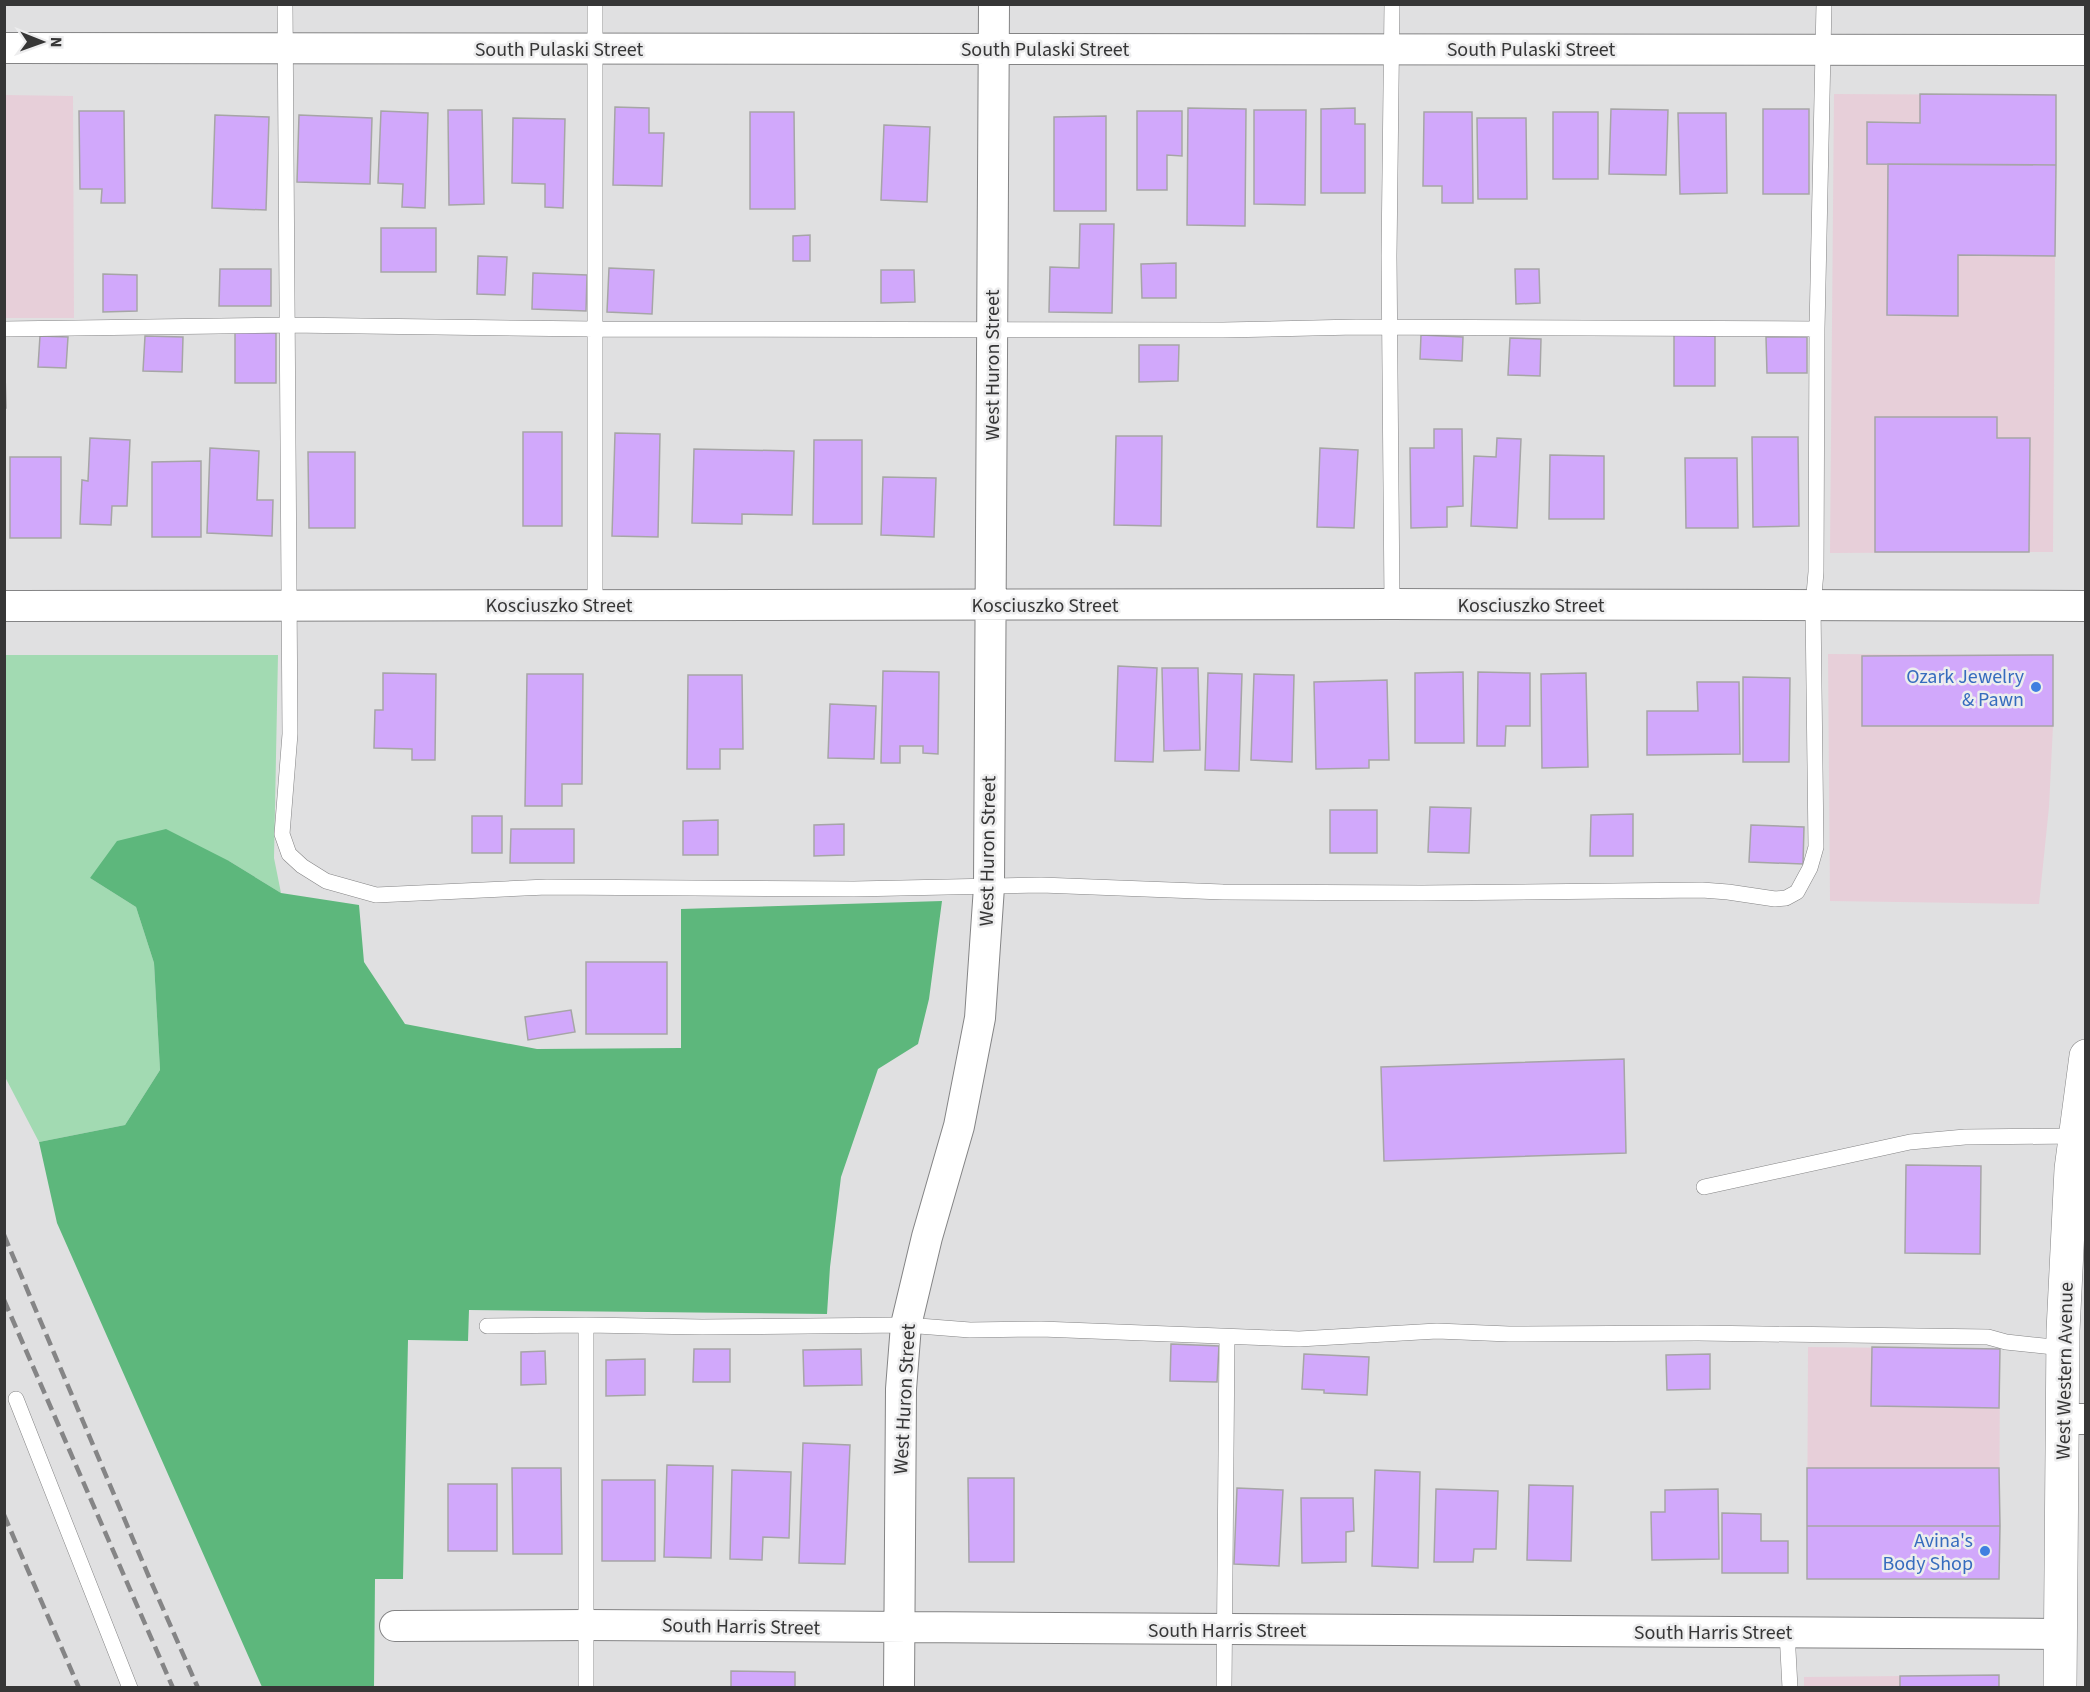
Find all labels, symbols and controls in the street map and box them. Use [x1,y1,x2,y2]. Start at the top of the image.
north arrow [12,12,72,72]
street label: South Pulaski Street [475,36,644,64]
street label: South Pulaski Street [961,36,1130,64]
street label: South Pulaski Street [1447,36,1616,64]
text: N [45,37,67,48]
street label: West Huron Street [979,289,1007,440]
street label: Kosciuszko Street [486,592,633,620]
street label: Kosciuszko Street [972,592,1119,620]
street label: Kosciuszko Street [1458,592,1605,620]
place label: Ozark Jewelry & Pawn [1906,663,2025,714]
marker: Ozark Jewelry & Pawn [2029,680,2043,694]
street label: West Huron Street [973,775,1003,927]
street label: West Western Avenue [2049,1282,2081,1460]
street label: West Huron Street [887,1323,923,1475]
place label: Avina's Body Shop [1882,1527,1973,1578]
marker: Avina's Body Shop [1978,1544,1992,1558]
street label: South Harris Street [662,1612,821,1642]
street label: South Harris Street [1148,1617,1306,1645]
street label: South Harris Street [1634,1619,1792,1647]

